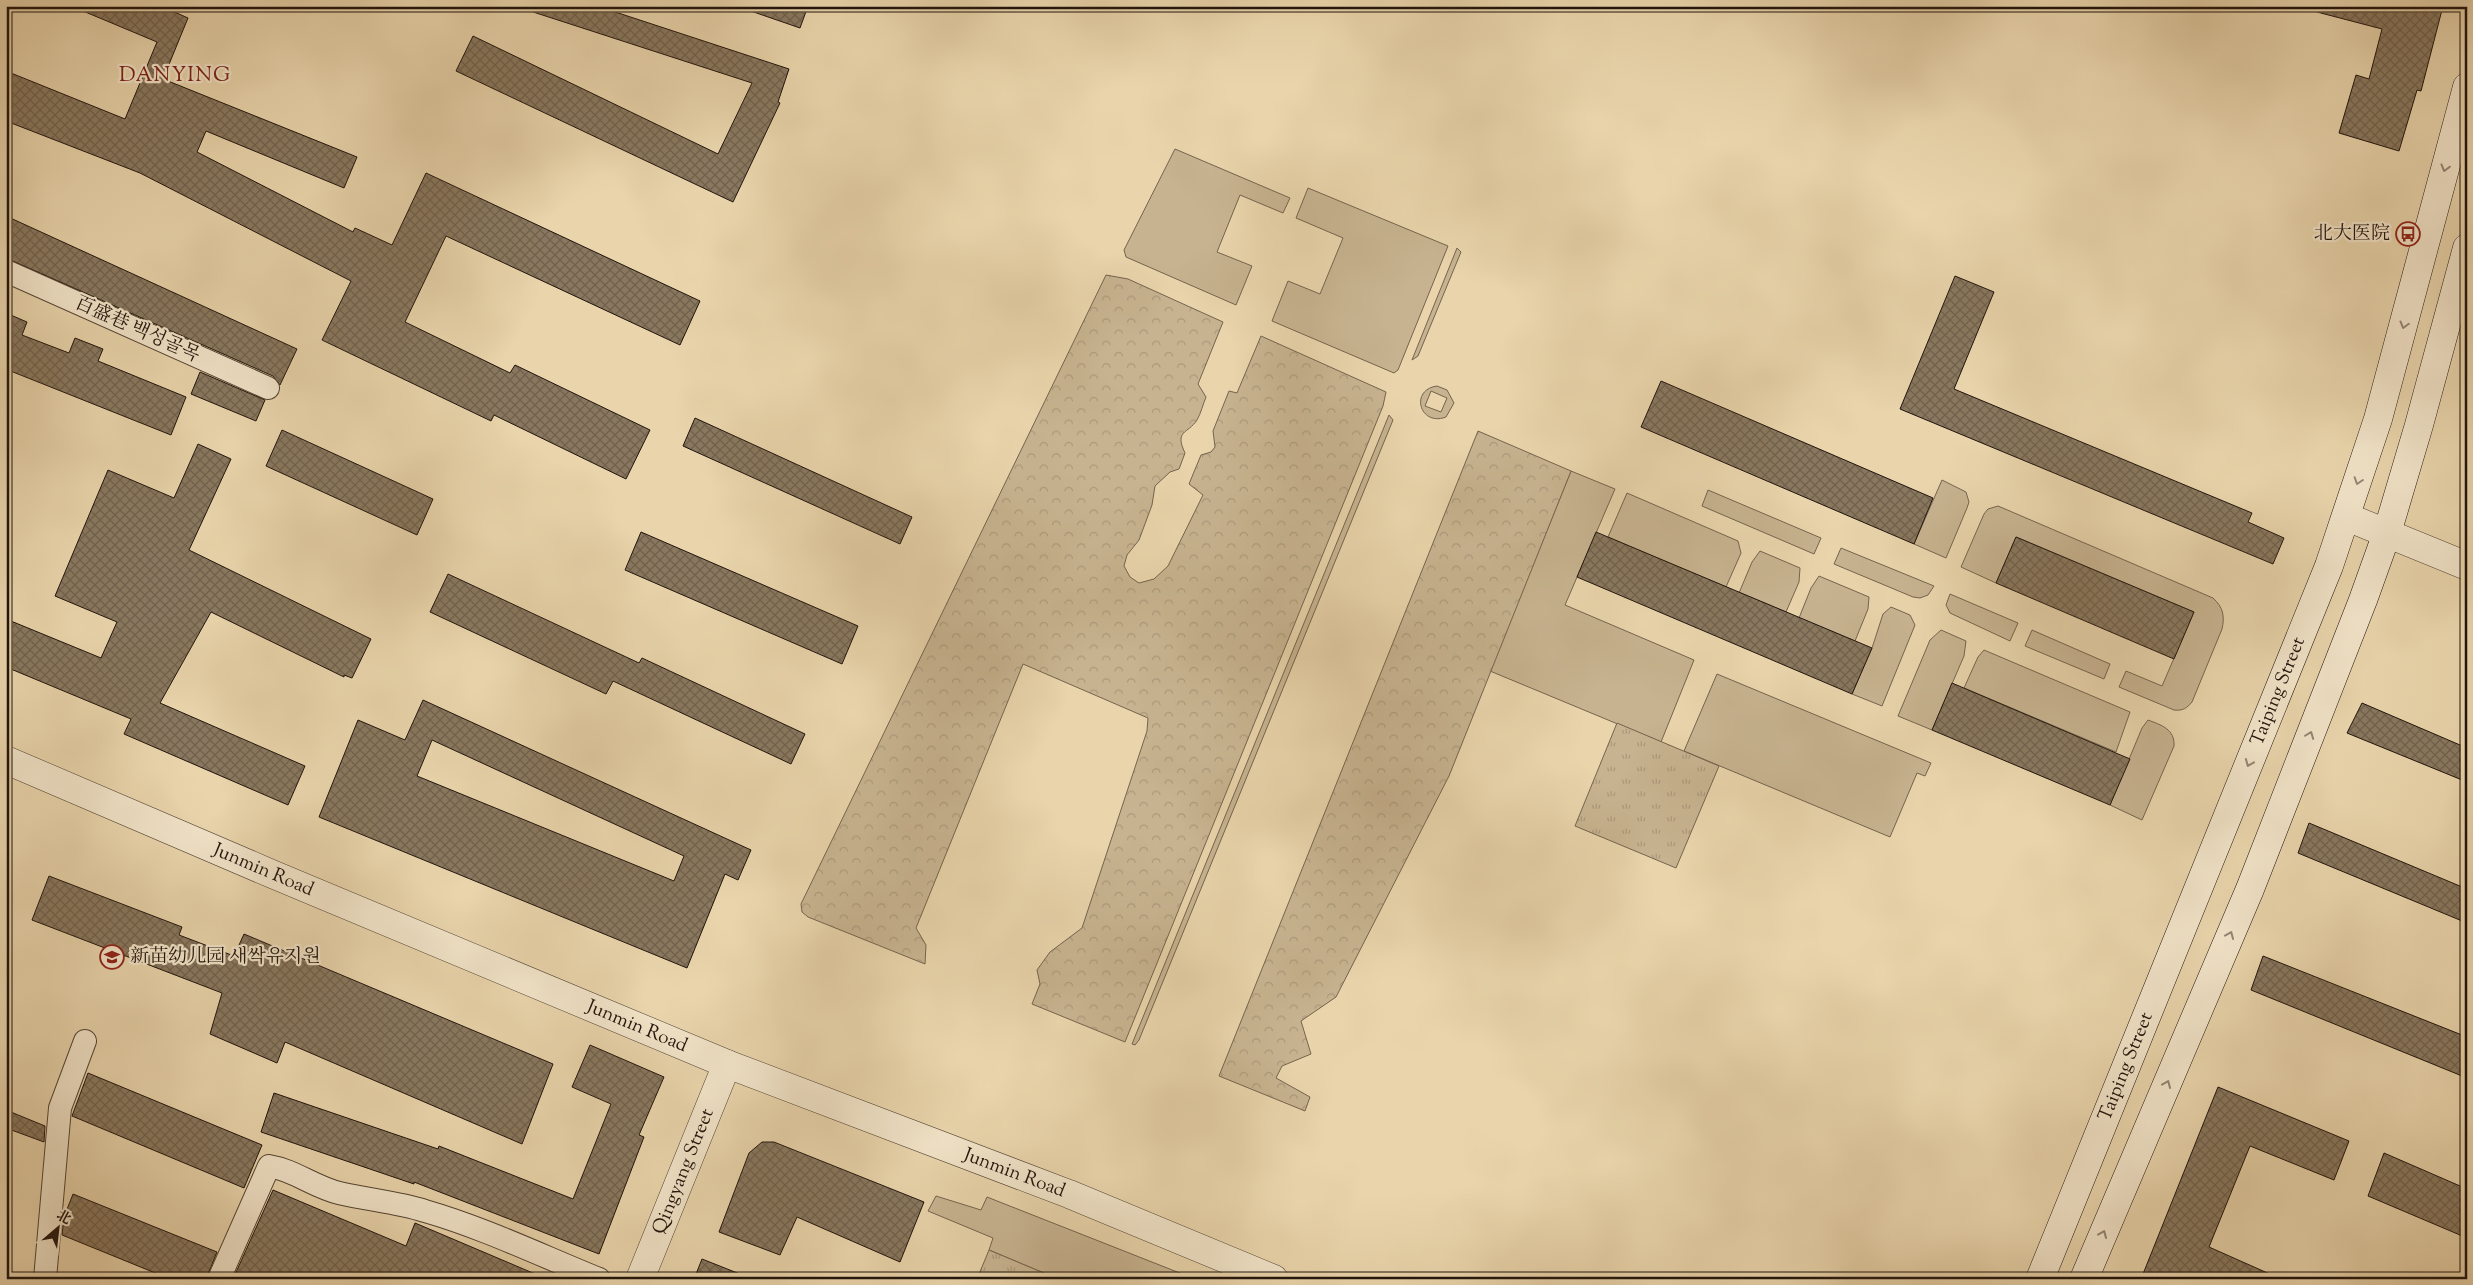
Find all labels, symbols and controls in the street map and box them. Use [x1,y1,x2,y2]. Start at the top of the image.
district label: DANYING [119,61,231,91]
one-way arrow [2441,163,2451,171]
place label: 北大医院 [2314,221,2390,248]
bus stop icon: 北大医院 [2395,221,2421,247]
street label: 百盛巷 백성골목 [70,290,204,370]
one-way arrow [2399,320,2410,329]
one-way arrow [2354,476,2364,484]
street label: Taiping Street [2244,633,2312,750]
one-way arrow [2304,731,2314,740]
one-way arrow [2245,758,2256,767]
street label: Junmin Road [208,836,318,904]
one-way arrow [2224,931,2235,940]
school or university icon: 新苗幼儿园 새싹유지원 [99,944,125,970]
place label: 新苗幼儿园 새싹유지원 [130,944,321,971]
street label: Junmin Road [582,993,692,1060]
street label: Taiping Street [2092,1008,2160,1125]
one-way arrow [2160,1080,2171,1089]
street label: Qingyang Street [646,1104,721,1238]
street label: Junmin Road [959,1141,1069,1205]
north arrow [32,1202,82,1252]
text: 北 [52,1206,74,1230]
one-way arrow [2097,1230,2107,1239]

